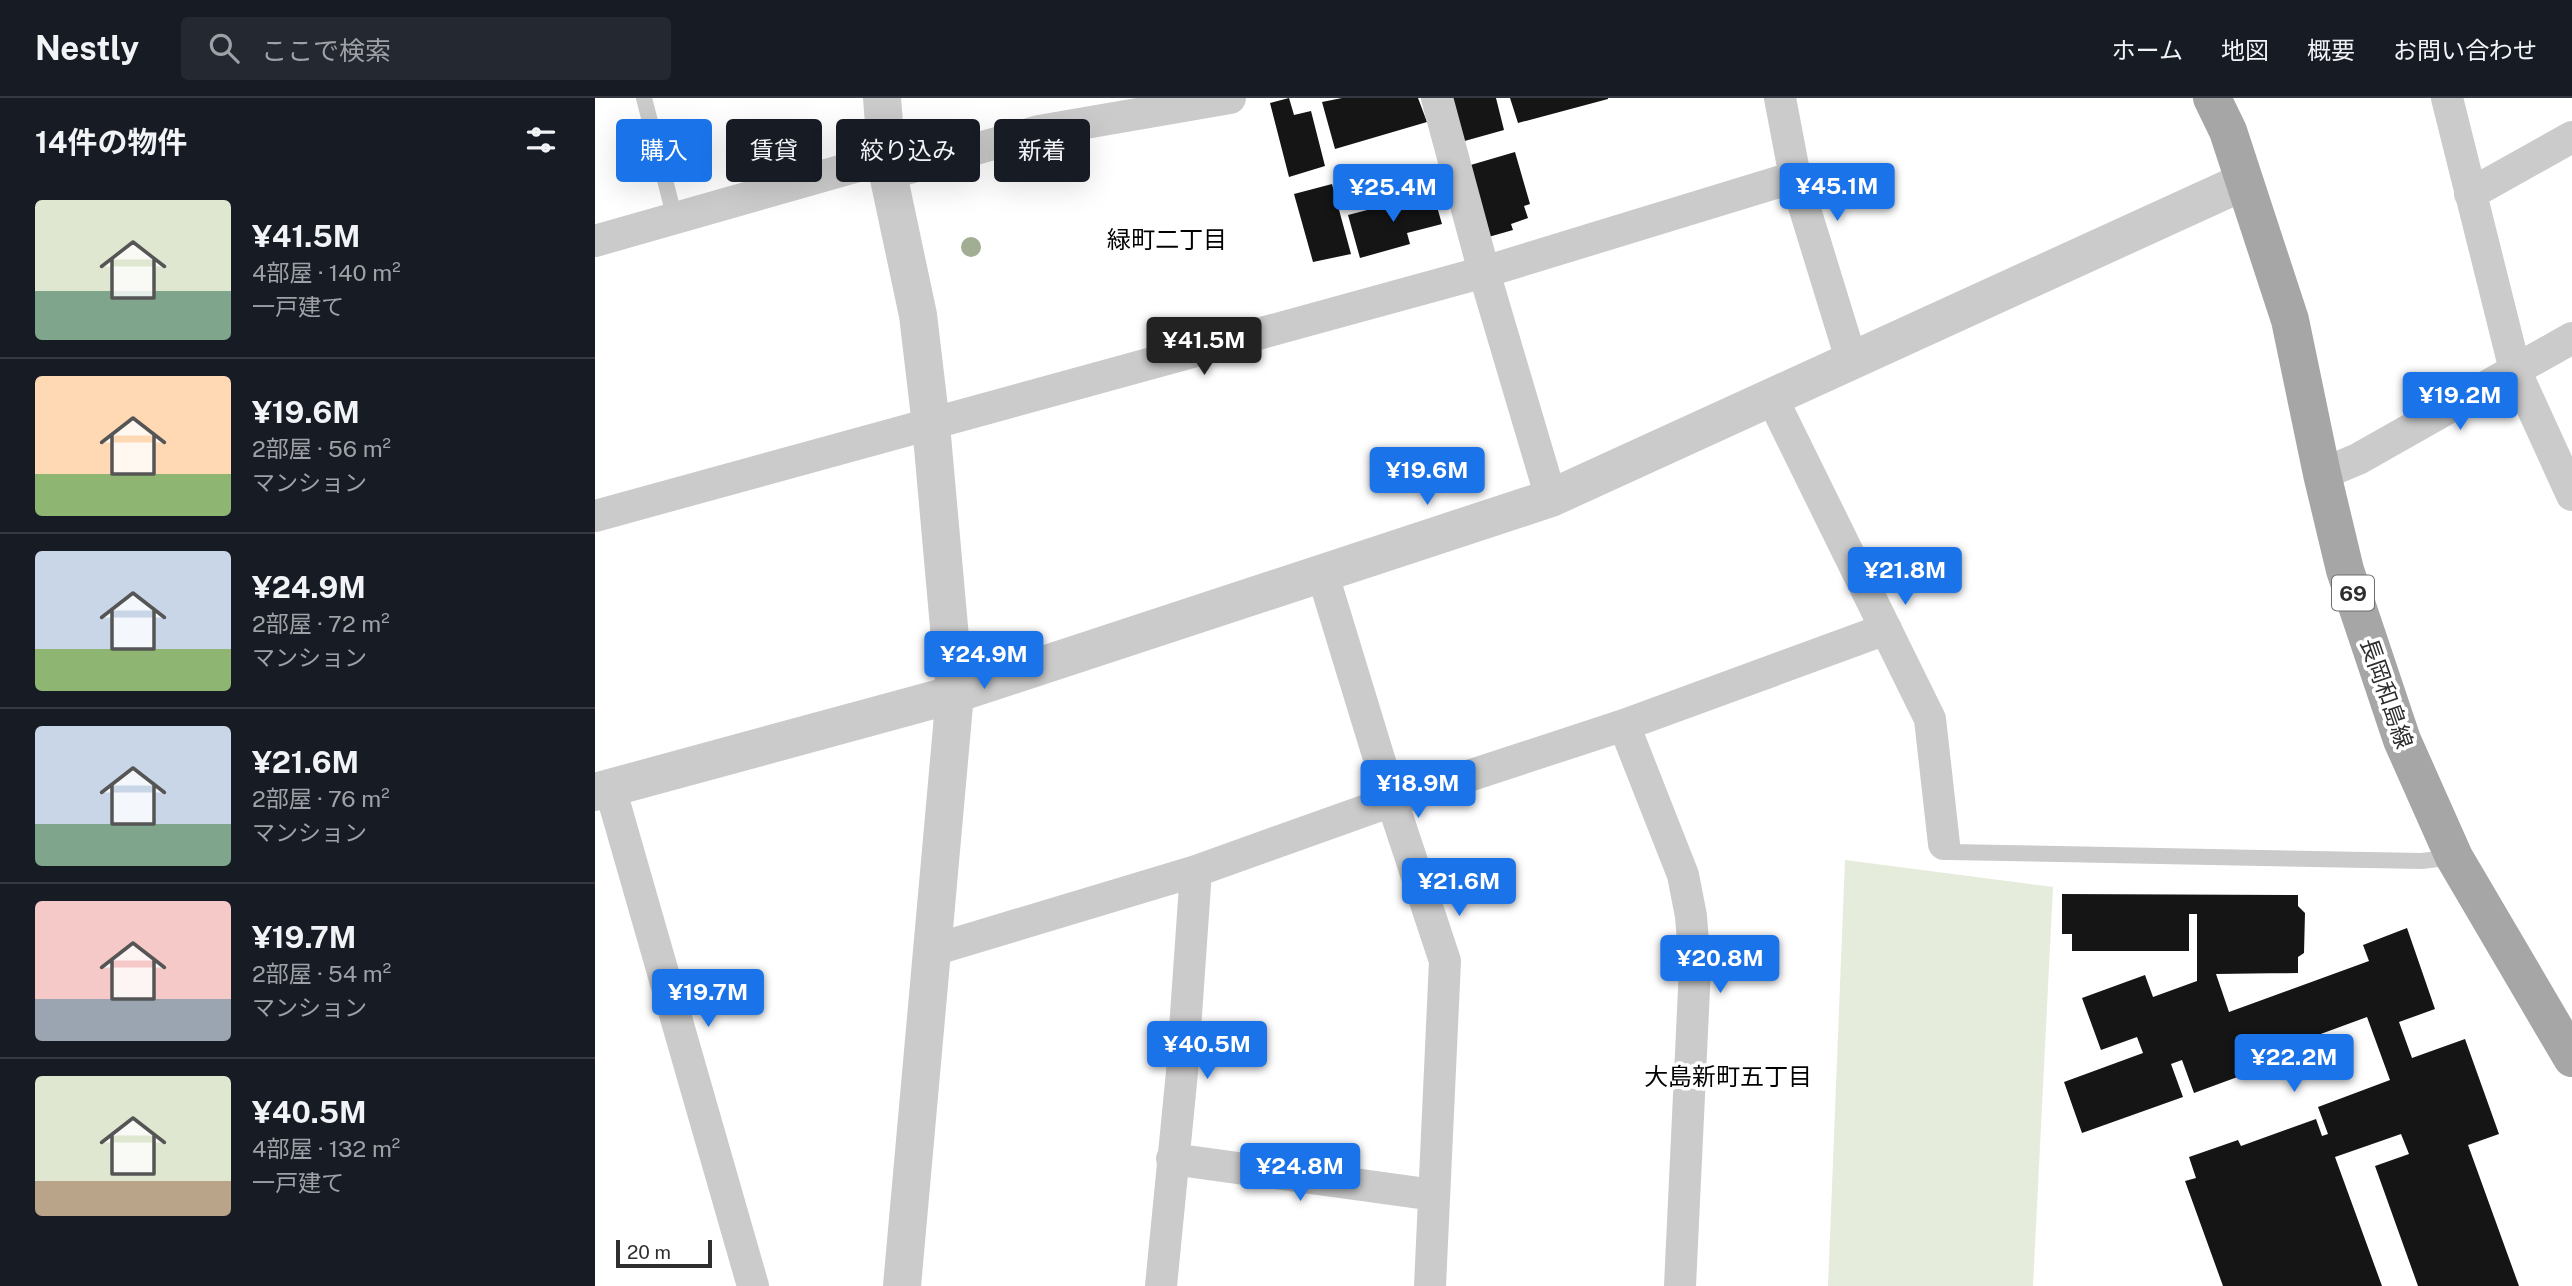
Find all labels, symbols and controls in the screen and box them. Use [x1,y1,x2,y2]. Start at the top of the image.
search box [181,17,671,80]
text: Nestly [35,29,139,67]
icon: search [205,29,243,67]
text: ここで検索 [261,35,391,66]
text: ホーム [2112,36,2183,64]
text: 地図 [2221,36,2269,64]
text: 概要 [2307,36,2355,64]
text: お問い合わせ [2393,36,2537,64]
chip: 購入 [616,119,712,182]
chip: 賃貸 [726,119,822,182]
chip: 絞り込み [836,119,980,182]
chip: 新着 [994,119,1090,182]
icon: filters [522,121,560,159]
text: 14件の物件 [35,124,188,160]
pin: ¥25.4M [1336,164,1450,224]
pin: ¥45.1M [1780,164,1894,223]
text: ¥45.1M [1796,172,1878,199]
text: ¥25.4M [1349,173,1437,200]
text: ¥41.5M [252,218,360,254]
district label: 緑町二丁目 [1107,225,1227,253]
icon: home [91,228,175,312]
text: 4部屋 · 140 m² [252,259,401,286]
text: 一戸建て [252,293,344,320]
pin: ¥41.5M [1147,317,1261,377]
text: ¥41.5M [1163,326,1245,353]
pin: ¥19.2M [2403,372,2517,432]
text: ¥19.2M [2419,381,2501,408]
text: ¥19.6M [252,394,360,430]
icon: home [91,404,175,488]
text: 2部屋 · 56 m² [252,435,391,462]
pin: ¥19.6M [1370,448,1484,507]
text: ¥19.6M [1386,456,1468,483]
text: マンション [252,469,367,496]
pin: ¥21.8M [1848,547,1962,607]
text: ¥21.8M [1864,556,1946,583]
text: ¥24.9M [252,569,366,605]
road number: 69 [2332,575,2374,610]
icon: home [91,579,175,663]
text: 2部屋 · 72 m² [252,610,390,637]
pin: ¥24.9M [927,632,1041,691]
street label: 長岡和島線 [2356,634,2418,752]
text: ¥24.9M [940,640,1028,667]
text: マンション [252,644,367,671]
text: ¥21.6M [252,744,359,780]
icon: home [91,754,175,838]
pin: ¥18.9M [1361,760,1475,820]
text: ¥18.9M [1377,769,1459,796]
text: 2部屋 · 76 m² [252,785,390,812]
text: マンション [252,819,367,846]
pin: ¥21.6M [1402,858,1516,918]
text: ¥21.6M [1418,867,1500,894]
text: ¥19.7M [252,919,356,955]
icon: home [91,929,175,1013]
pin: ¥20.8M [1663,936,1777,995]
text: ¥20.8M [1676,944,1764,971]
text: 2部屋 · 54 m² [252,960,391,987]
pin: ¥19.7M [651,970,765,1029]
text: ¥19.7M [668,978,748,1005]
text: マンション [252,994,367,1021]
pin: ¥40.5M [1150,1021,1264,1081]
text: ¥40.5M [1163,1030,1251,1057]
pin: ¥22.2M [2237,1034,2351,1094]
text: ¥22.2M [2251,1043,2337,1070]
district label: 大島新町五丁目 [1644,1062,1812,1090]
text: ¥40.5M [252,1094,367,1130]
icon: home [91,1104,175,1188]
text: 4部屋 · 132 m² [252,1135,400,1162]
pin: ¥24.8M [1243,1144,1357,1203]
text: ¥24.8M [1256,1152,1344,1179]
text: 一戸建て [252,1169,344,1196]
scale bar [616,1237,712,1269]
text: 20 m [627,1241,671,1263]

